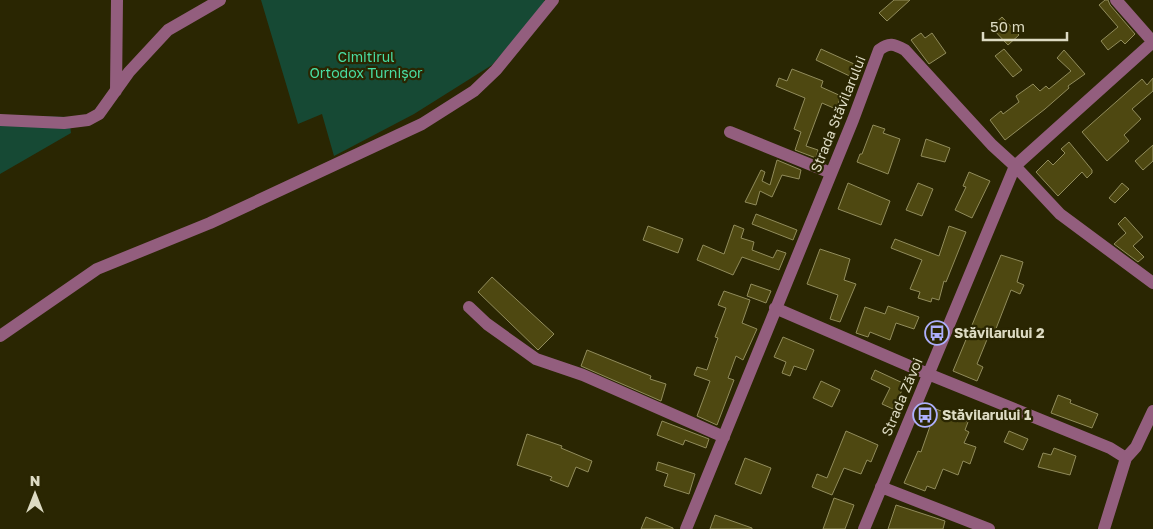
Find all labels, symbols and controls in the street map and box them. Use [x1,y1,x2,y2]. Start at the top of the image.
scale bar [983,10,1067,42]
text: 50 m [990,17,1025,35]
park label: Cimitirul Ortodox Turnișor [309,48,423,81]
street label: Strada Stăvilarului [806,53,869,175]
bus stop icon: Stăvilarului 2 [924,320,950,346]
place label: Stăvilarului 2 [954,324,1045,341]
street label: Strada Zăvoi [877,355,926,438]
bus stop icon: Stăvilarului 1 [912,402,938,428]
place label: Stăvilarului 1 [942,406,1031,423]
north arrow [10,469,60,519]
text: N [30,472,40,489]

